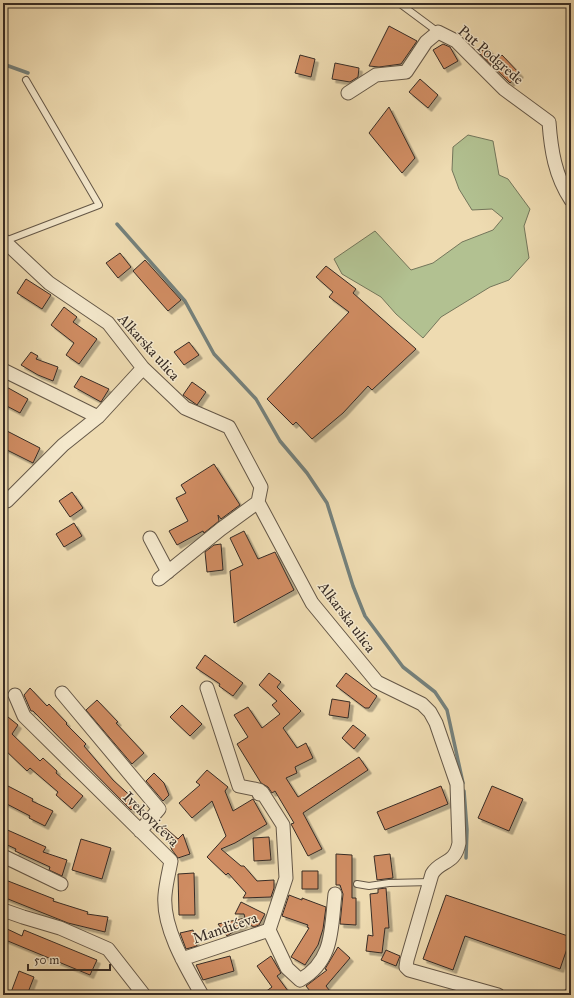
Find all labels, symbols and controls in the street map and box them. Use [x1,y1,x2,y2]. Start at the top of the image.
street label: Put Podgrede [454,22,528,88]
street label: Alkarska ulica [114,309,184,385]
street label: Alkarska ulica [314,577,380,656]
street label: Ivekovićeva [119,788,183,851]
street label: Mandićeva [190,908,260,948]
scale bar [28,946,110,972]
text: 50 m [34,953,59,967]

